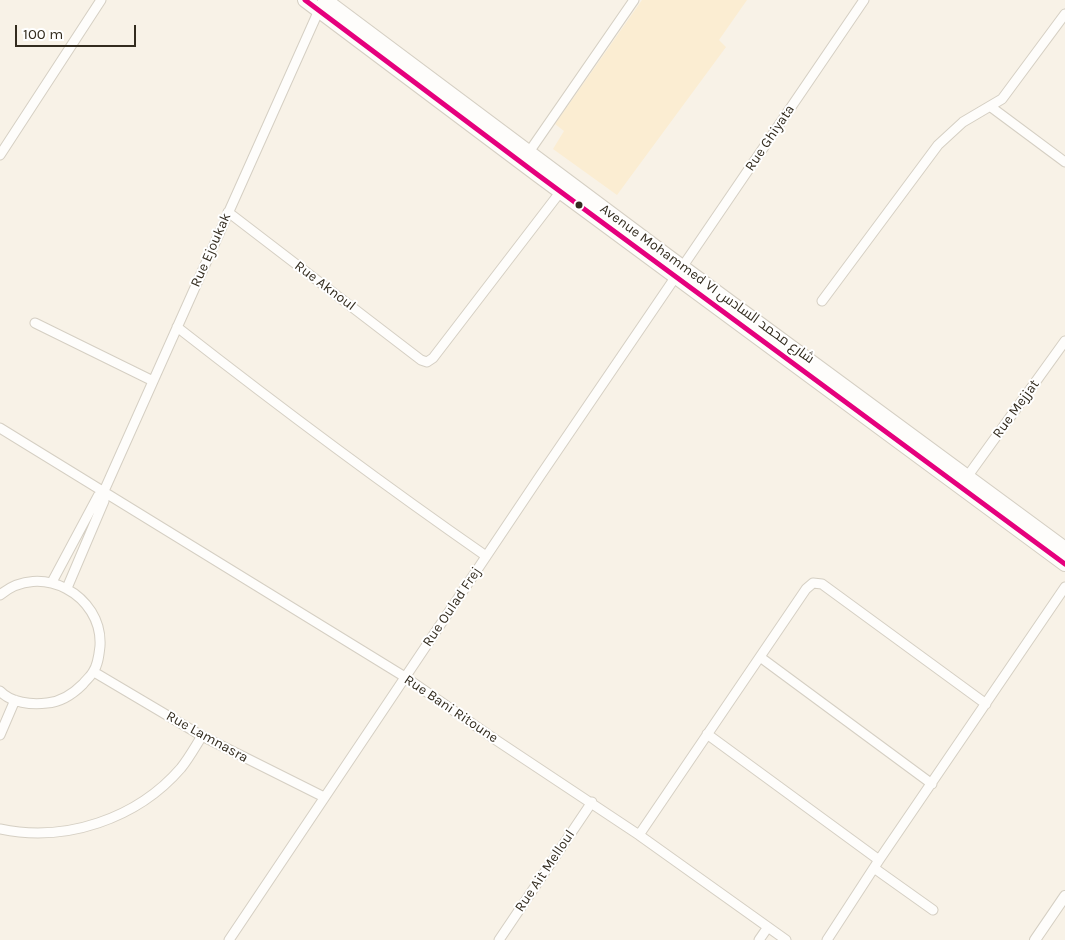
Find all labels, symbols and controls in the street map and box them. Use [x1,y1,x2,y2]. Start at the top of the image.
scale bar [18,15,139,47]
text: 100 m [23,25,63,43]
street label: Rue Ghiyata [742,102,798,174]
unlabelled marker [574,200,584,210]
street label: Avenue Mohammed VI شارع محمد السادس [597,201,817,367]
street label: Rue Ejoukak [187,210,235,290]
street label: Rue Aknoul [291,258,359,314]
street label: Rue Mejjat [989,376,1043,442]
street label: Rue Oulad Frej [419,564,485,650]
street label: Rue Bani Ritoune [401,671,501,747]
street label: Rue Lamnasra [163,708,251,766]
street label: Rue Ait Melloul [511,827,579,915]

